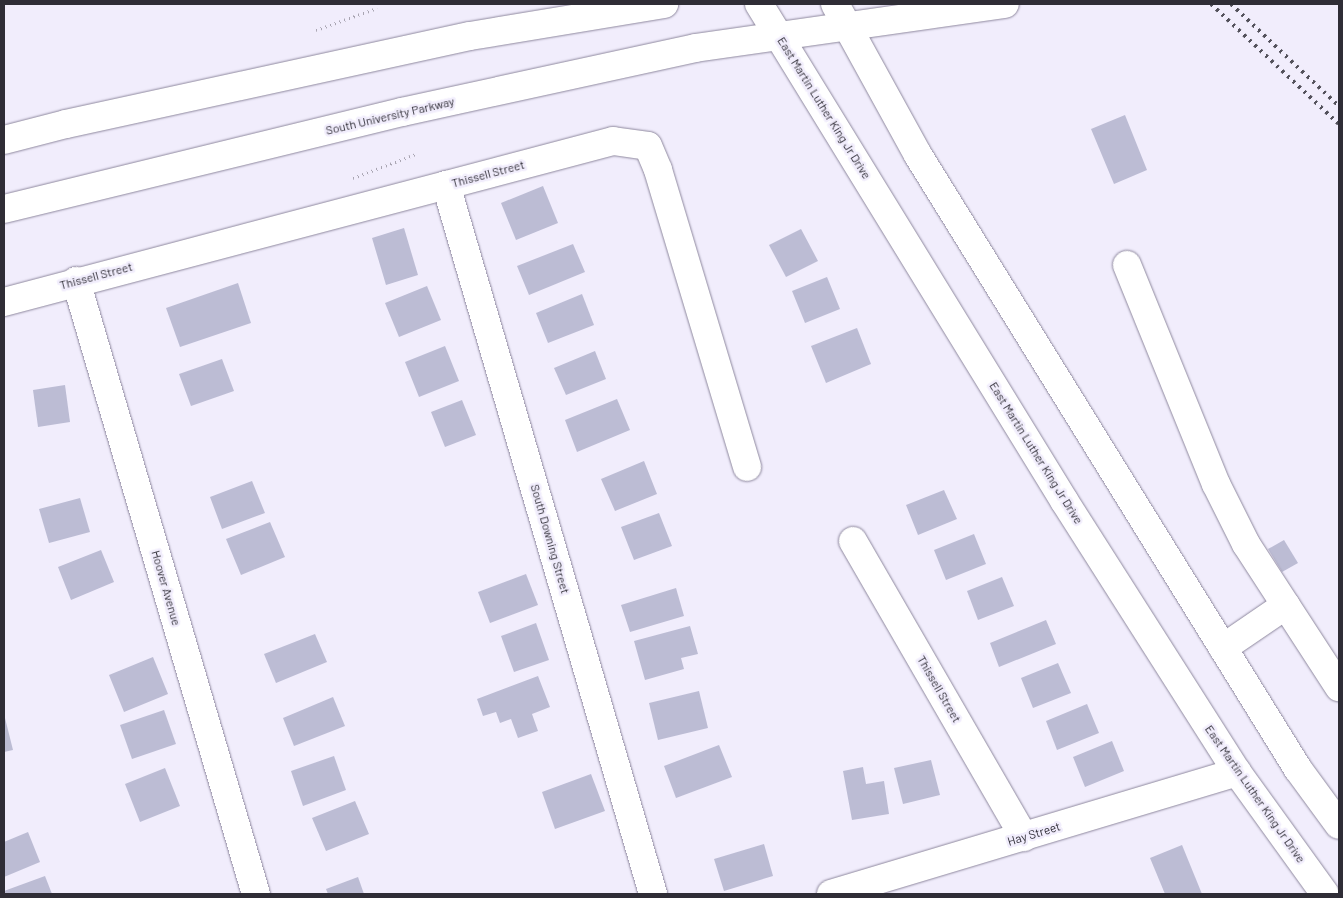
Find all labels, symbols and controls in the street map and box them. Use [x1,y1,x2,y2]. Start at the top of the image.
street label: East Martin Luther King Jr Drive [774,34,874,182]
street label: South University Parkway [324,94,456,138]
street label: Thissell Street [450,157,526,191]
street label: Thissell Street [58,259,134,293]
street label: East Martin Luther King Jr Drive [986,379,1086,527]
street label: South Downing Street [527,483,573,595]
street label: Hoover Avenue [148,549,184,627]
street label: Thissell Street [914,653,964,725]
street label: East Martin Luther King Jr Drive [1202,722,1308,866]
street label: Hay Street [1006,819,1062,849]

